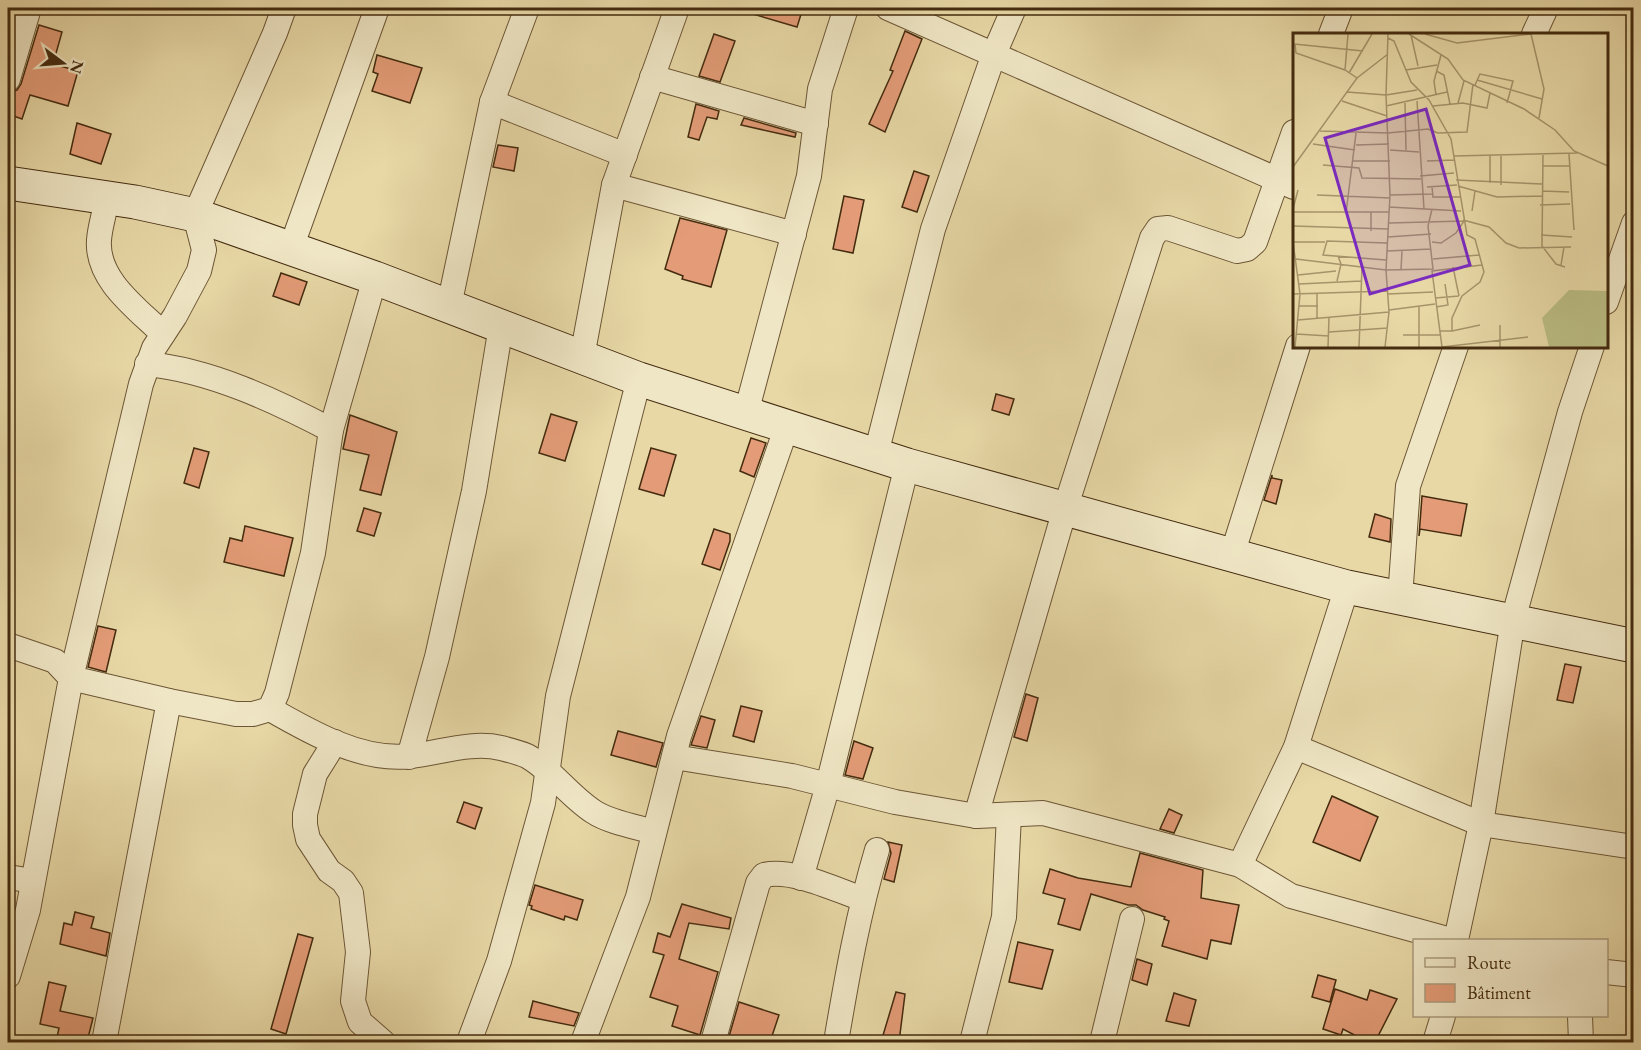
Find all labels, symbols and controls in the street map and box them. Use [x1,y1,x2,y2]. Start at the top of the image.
north arrow [33,33,93,93]
inset map [1293,33,1608,348]
text: N [65,58,89,76]
legend [1413,939,1608,1017]
text: Route [1467,951,1511,974]
text: Bâtiment [1467,981,1531,1004]

